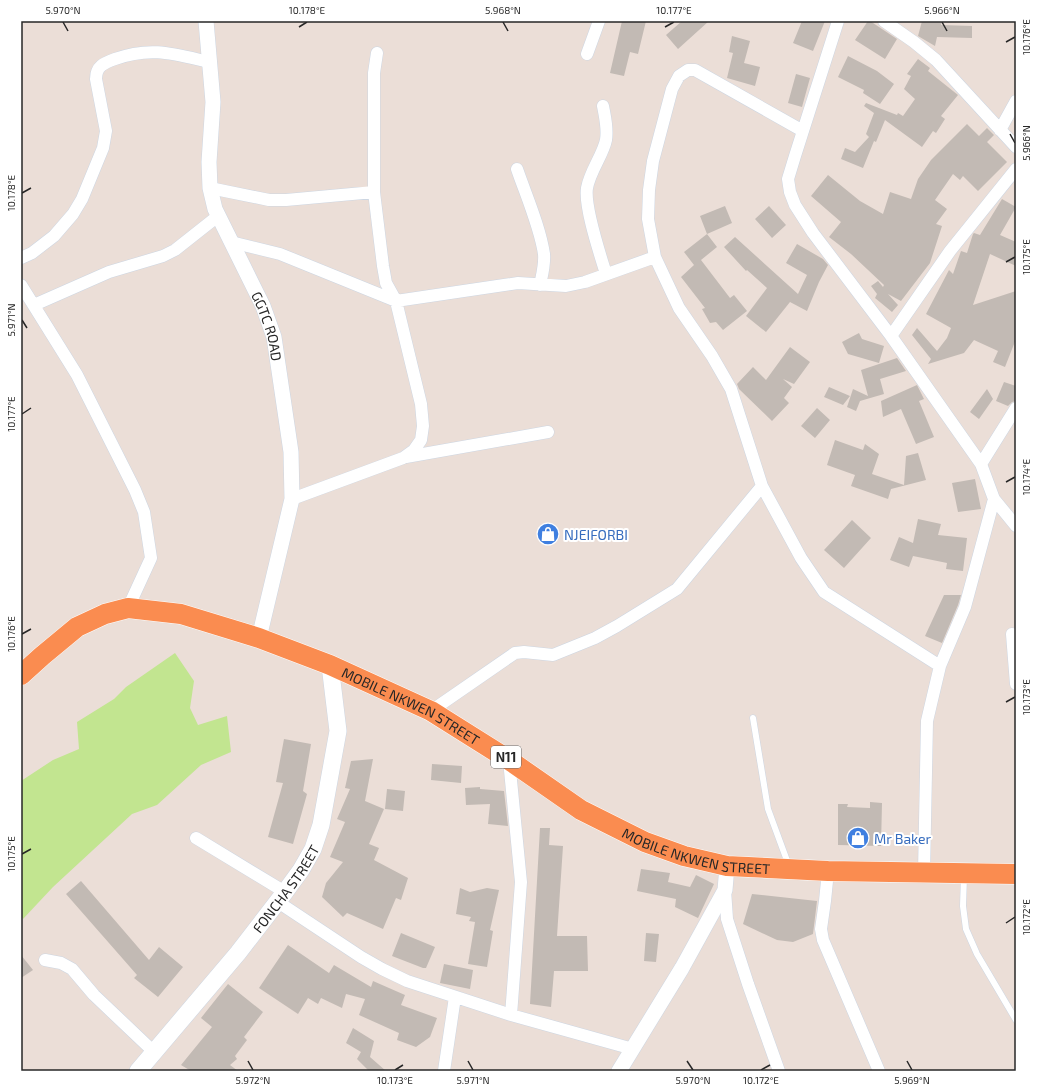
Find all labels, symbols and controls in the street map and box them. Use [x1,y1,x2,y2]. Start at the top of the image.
text: 5.970°N [45,4,81,16]
text: 10.178°E [289,4,326,16]
text: 5.968°N [485,4,521,16]
text: 10.177°E [656,4,692,16]
text: 5.966°N [924,4,960,16]
text: 10.176°E [1020,19,1032,55]
text: 5.966°N [1020,125,1032,161]
text: 10.178°E [5,174,17,211]
text: 10.175°E [1020,239,1032,275]
street label: GGTC ROAD [248,288,286,362]
text: 5.971°N [5,303,17,337]
text: 10.177°E [5,396,17,432]
text: 10.174°E [1020,458,1032,495]
shop icon: NJEIFORBI [535,521,561,547]
place label: NJEIFORBI [564,526,628,543]
text: 10.176°E [5,616,17,652]
street label: MOBILE NKWEN STREET [339,663,483,748]
text: 10.173°E [1020,679,1032,715]
road number: N11 [491,746,521,768]
street label: MOBILE NKWEN STREET [620,824,771,877]
shop icon: Mr Baker [845,825,871,851]
place label: Mr Baker [874,830,932,847]
text: 10.175°E [5,836,17,872]
street label: FONCHA STREET [249,841,322,936]
text: 10.172°E [1020,899,1032,935]
text: 5.972°N [236,1074,270,1086]
text: 10.173°E [377,1074,413,1086]
text: 5.971°N [456,1074,490,1086]
text: 5.970°N [675,1074,711,1086]
text: 10.172°E [743,1074,779,1086]
text: 5.969°N [894,1074,930,1086]

